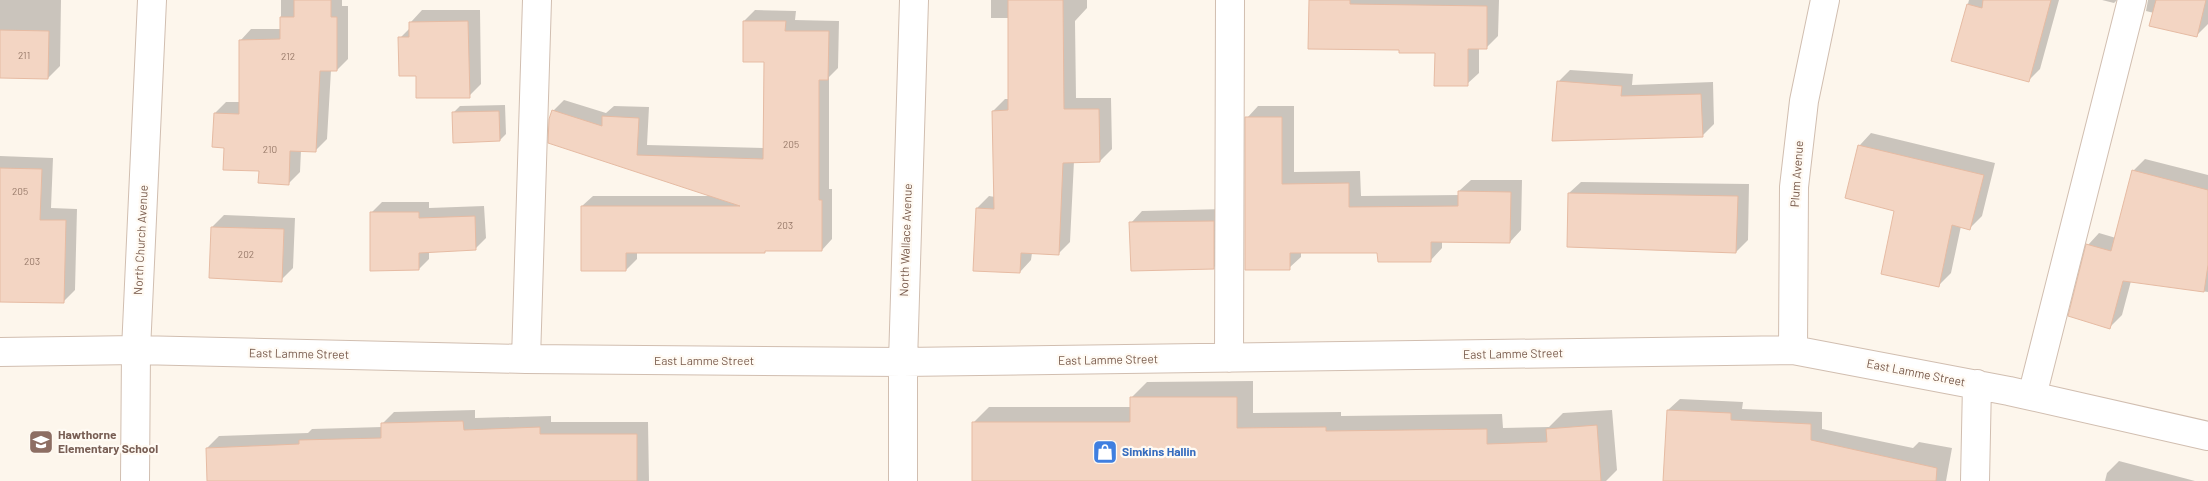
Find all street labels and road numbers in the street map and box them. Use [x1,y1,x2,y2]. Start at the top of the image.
street label: Plum Avenue [1787,140,1805,208]
street label: North Wallace Avenue [896,183,914,297]
street label: North Church Avenue [130,185,150,295]
street label: East Lamme Street [249,345,349,361]
street label: East Lamme Street [1463,345,1563,361]
street label: East Lamme Street [1058,351,1158,367]
street label: East Lamme Street [654,353,754,367]
street label: East Lamme Street [1866,356,1967,388]

